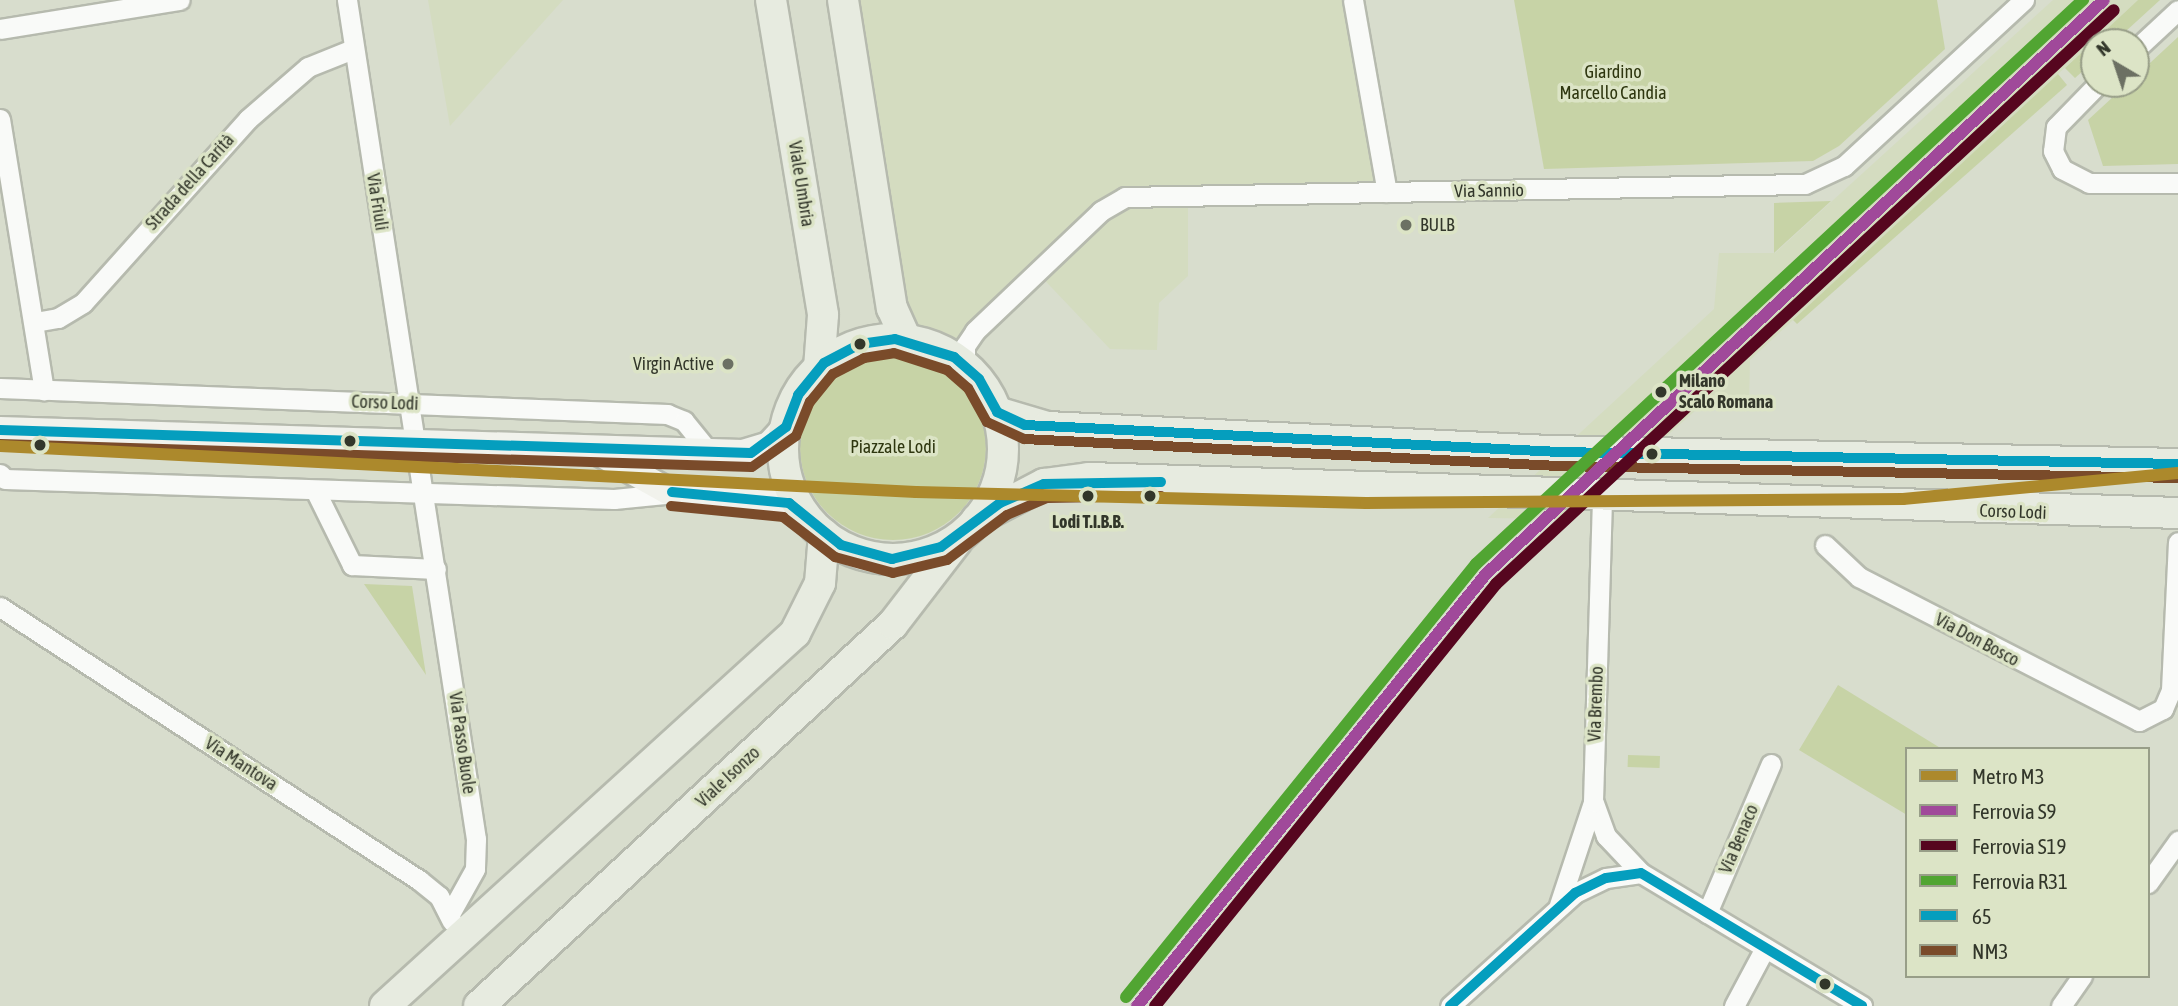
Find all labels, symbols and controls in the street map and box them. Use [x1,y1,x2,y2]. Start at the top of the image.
north arrow [2080,28,2150,98]
text: N [2092,36,2114,60]
park label: Giardino Marcello Candia [1559,62,1667,104]
street label: Strada della Carità [141,129,239,235]
street label: Viale Umbria [784,140,818,228]
street label: Via Friuli [362,172,392,232]
street label: Via Sannio [1454,180,1524,202]
place label: BULB [1420,214,1455,236]
marker: BULB [1398,217,1414,233]
unlabelled marker [853,337,867,351]
place label: Virgin Active [633,353,714,375]
marker: Virgin Active [720,356,736,372]
place label: Milano Scalo Romana [1679,371,1773,414]
marker: Milano Scalo Romana [1649,380,1673,404]
street label: Corso Lodi [351,391,419,415]
unlabelled marker [343,434,357,448]
park label: Piazzale Lodi [850,436,936,458]
unlabelled marker [33,438,47,452]
unlabelled marker [1645,447,1659,461]
marker: Lodi T.I.B.B. [1076,484,1100,508]
unlabelled marker [1143,489,1157,503]
street label: Corso Lodi [1979,500,2047,524]
place label: Lodi T.I.B.B. [1052,511,1124,533]
street label: Via Don Bosco [1931,609,2023,671]
street label: Via Brembo [1584,666,1608,742]
street label: Via Passo Buole [444,691,480,795]
street label: Via Mantova [201,733,281,795]
street label: Viale Isonzo [692,742,764,812]
legend [1905,747,2150,978]
text: Metro M3 [1972,764,2045,788]
text: Ferrovia S9 [1972,799,2056,823]
street label: Via Benaco [1715,801,1763,877]
text: Ferrovia S19 [1972,834,2066,858]
text: Ferrovia R31 [1972,869,2068,893]
text: 65 [1972,904,1992,928]
text: NM3 [1972,939,2008,963]
unlabelled marker [1818,977,1832,991]

